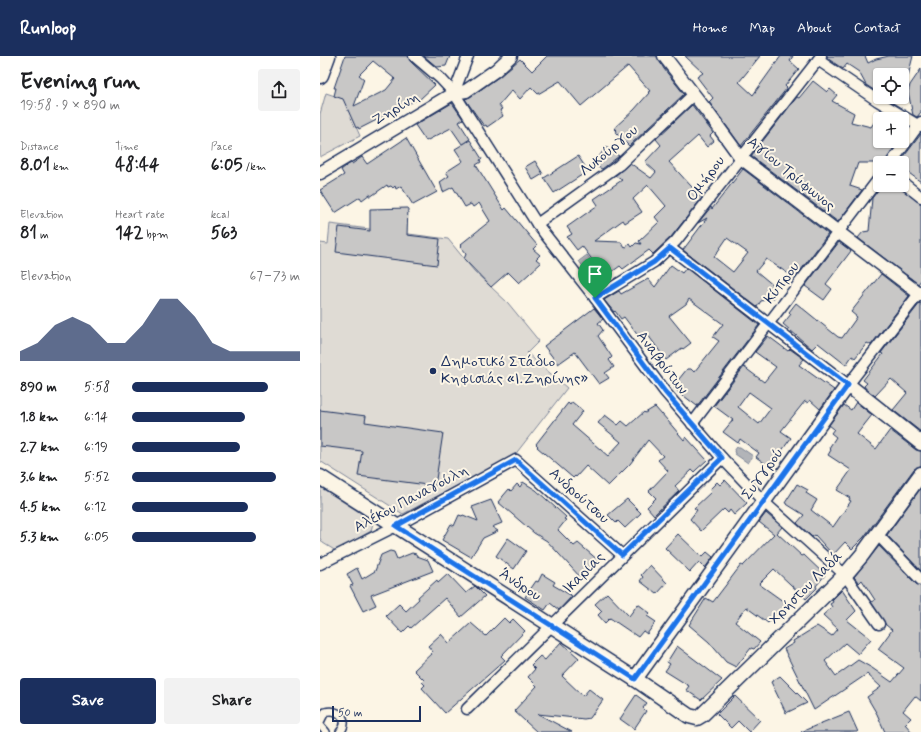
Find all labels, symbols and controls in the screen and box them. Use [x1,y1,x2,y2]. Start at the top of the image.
text: Runloop [20,16,77,41]
text: Home [693,19,727,37]
text: Map [749,19,775,37]
text: About [797,19,832,37]
text: Contact [854,19,901,37]
text: Evening run [20,68,140,96]
map controls [873,68,909,192]
button: locate [873,68,909,104]
button: share [258,69,300,111]
street label: Ζηρίνη [369,87,423,131]
text: 19:58 · 9 × 890 m [20,97,120,114]
button: + [873,112,909,148]
street label: Λυκούργου [576,121,643,181]
street label: Αγίου Τρύφωνος [743,132,840,216]
text: Distance [20,140,59,154]
text: Time [115,140,138,154]
text: Pace [211,140,233,154]
street label: Ομήρου [682,152,730,206]
text: 8.01 [20,154,50,176]
text: 48:44 [115,154,159,176]
text: 6:05 [211,154,242,176]
button: − [873,156,909,192]
text: km [50,160,69,174]
text: /km [242,160,266,174]
text: Elevation [20,208,63,222]
text: Heart rate [115,208,165,222]
text: kcal [211,208,229,222]
text: 81 [20,222,37,244]
text: 142 [115,222,143,244]
text: 563 [211,222,237,244]
text: m [37,228,49,242]
text: bpm [143,228,169,242]
pin [578,257,612,298]
street label: Κύπρου [760,258,805,308]
icon: arrive [584,263,606,285]
text: Elevation [20,268,71,285]
text: 67–73 m [250,268,300,285]
street label: Αναβρύτων [632,327,693,399]
place label: Δημοτικό Στάδιο Κηφισιάς «Ι.Ζηρίνης» [441,352,588,389]
marker: Δημοτικό Στάδιο Κηφισιάς «Ι.Ζηρίνης» [428,366,438,376]
text: 890 m [20,379,57,396]
text: 5:58 [84,379,110,396]
text: 1.8 km [20,409,58,426]
text: 6:14 [84,409,108,426]
text: 2.7 km [20,439,59,456]
text: 6:19 [84,439,108,456]
street label: Συγγρού [737,444,789,504]
street label: Αλέκου Παναγούλη [350,460,472,538]
street label: Ανδρούτσου [545,464,614,529]
text: 3.6 km [20,469,58,486]
text: 5:52 [84,469,110,486]
text: 4.5 km [20,499,61,516]
text: 6:12 [84,499,107,516]
text: 5.3 km [20,529,59,546]
text: 6:05 [84,529,108,546]
street label: Χρήστου Λαδά [765,546,848,629]
street label: Ικαρίας [559,547,610,598]
street label: Άνδρου [495,564,545,606]
button: Save [20,678,156,724]
button: Share [164,678,300,724]
scale bar [332,704,421,723]
text: 50 m [338,706,363,720]

